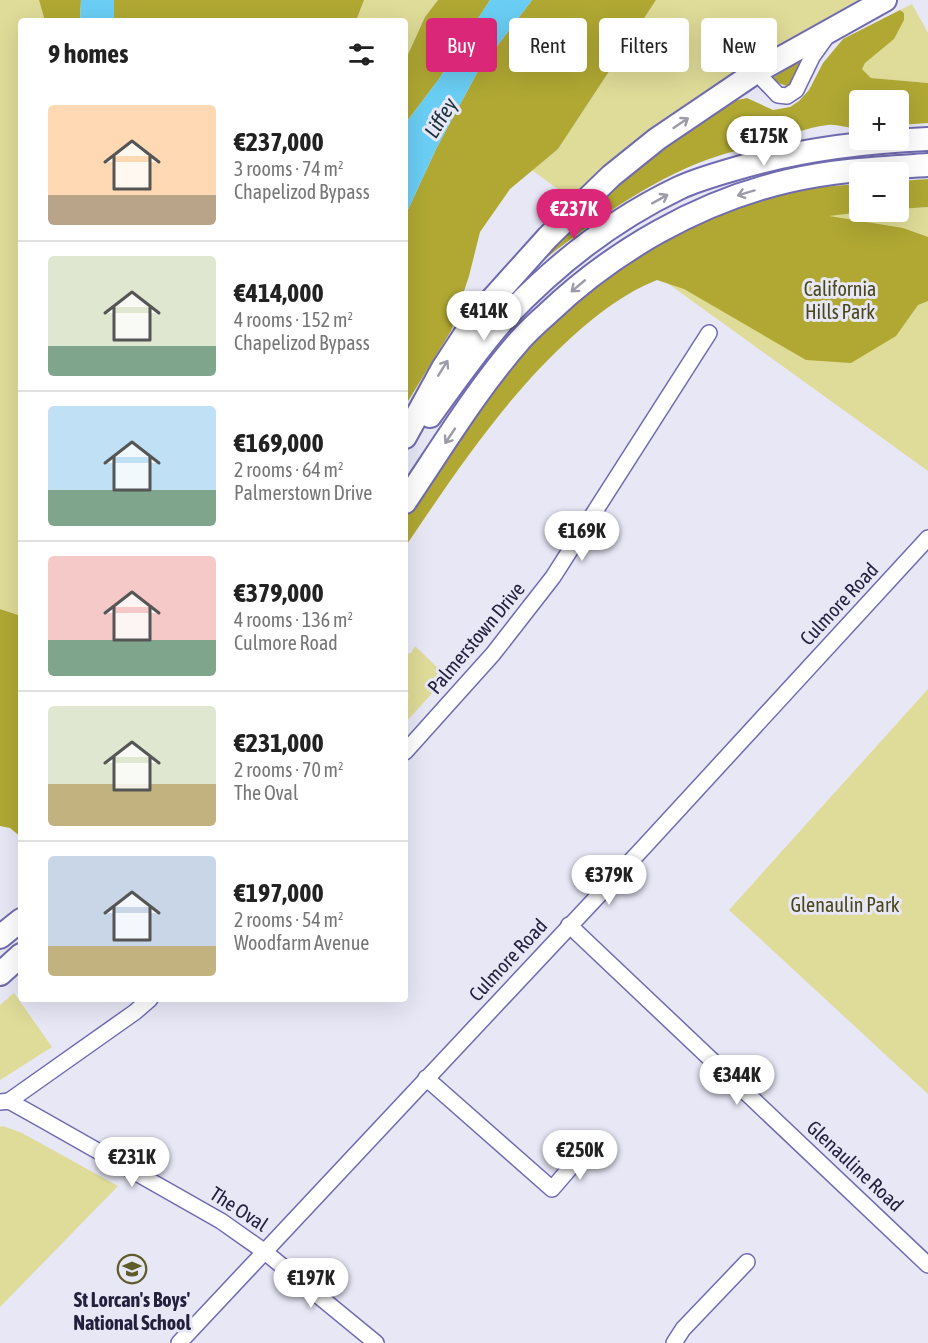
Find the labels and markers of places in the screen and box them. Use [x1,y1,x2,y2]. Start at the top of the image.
pin: €175K [722,116,806,167]
pin: €237K [532,189,616,240]
pin: €414K [442,291,526,342]
pin: €169K [540,511,624,562]
pin: €379K [567,855,651,906]
pin: €344K [695,1055,779,1106]
pin: €250K [538,1130,622,1181]
pin: €231K [90,1137,174,1188]
school or university icon: St Lorcan's Boys' National School [116,1253,148,1285]
pin: €197K [269,1258,353,1309]
place label: St Lorcan's Boys' National School [73,1288,191,1334]

